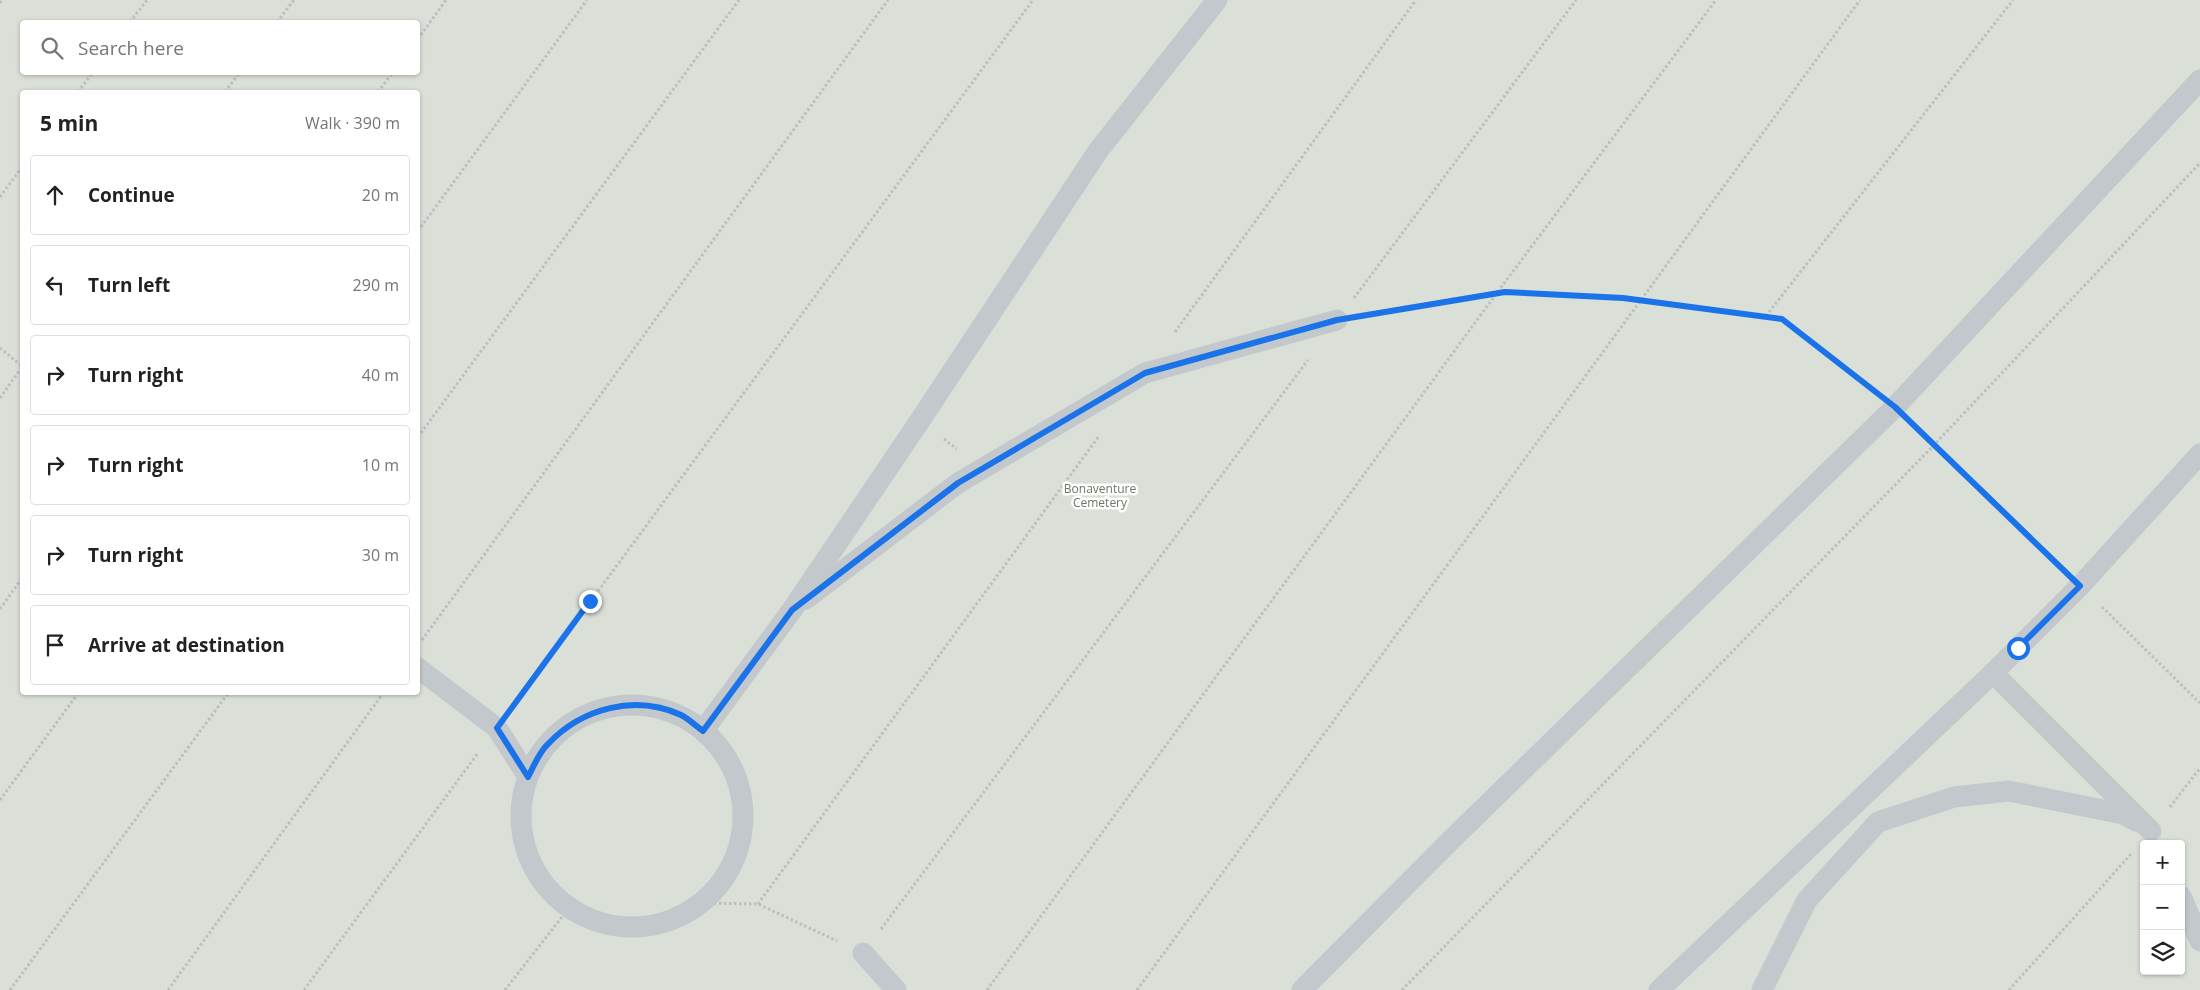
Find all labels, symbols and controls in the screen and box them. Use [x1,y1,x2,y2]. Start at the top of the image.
search box [20,20,420,75]
icon: search [38,34,66,62]
text: Search here [78,35,184,61]
text: 5 min [40,109,98,137]
text: Walk · 390 m [305,112,400,134]
icon: ahead [41,181,69,209]
text: Continue [88,182,175,208]
text: 20 m [362,184,399,206]
icon: left [41,271,69,299]
text: Turn left [88,272,170,298]
text: 290 m [353,274,399,296]
icon: right [41,361,69,389]
text: Turn right [88,362,183,388]
text: 40 m [362,364,399,386]
icon: right [41,451,69,479]
text: Turn right [88,452,183,478]
text: 10 m [362,454,399,476]
park label: Bonaventure Cemetery [1064,480,1136,511]
icon: right [41,541,69,569]
text: Turn right [88,542,183,568]
text: 30 m [362,544,399,566]
route end [579,590,602,613]
icon: arrive [41,631,69,659]
text: Arrive at destination [88,632,285,658]
route start [2007,637,2030,660]
map controls [2140,840,2185,975]
button: + [2140,840,2185,885]
button: − [2140,885,2185,930]
button: layers [2140,930,2185,975]

